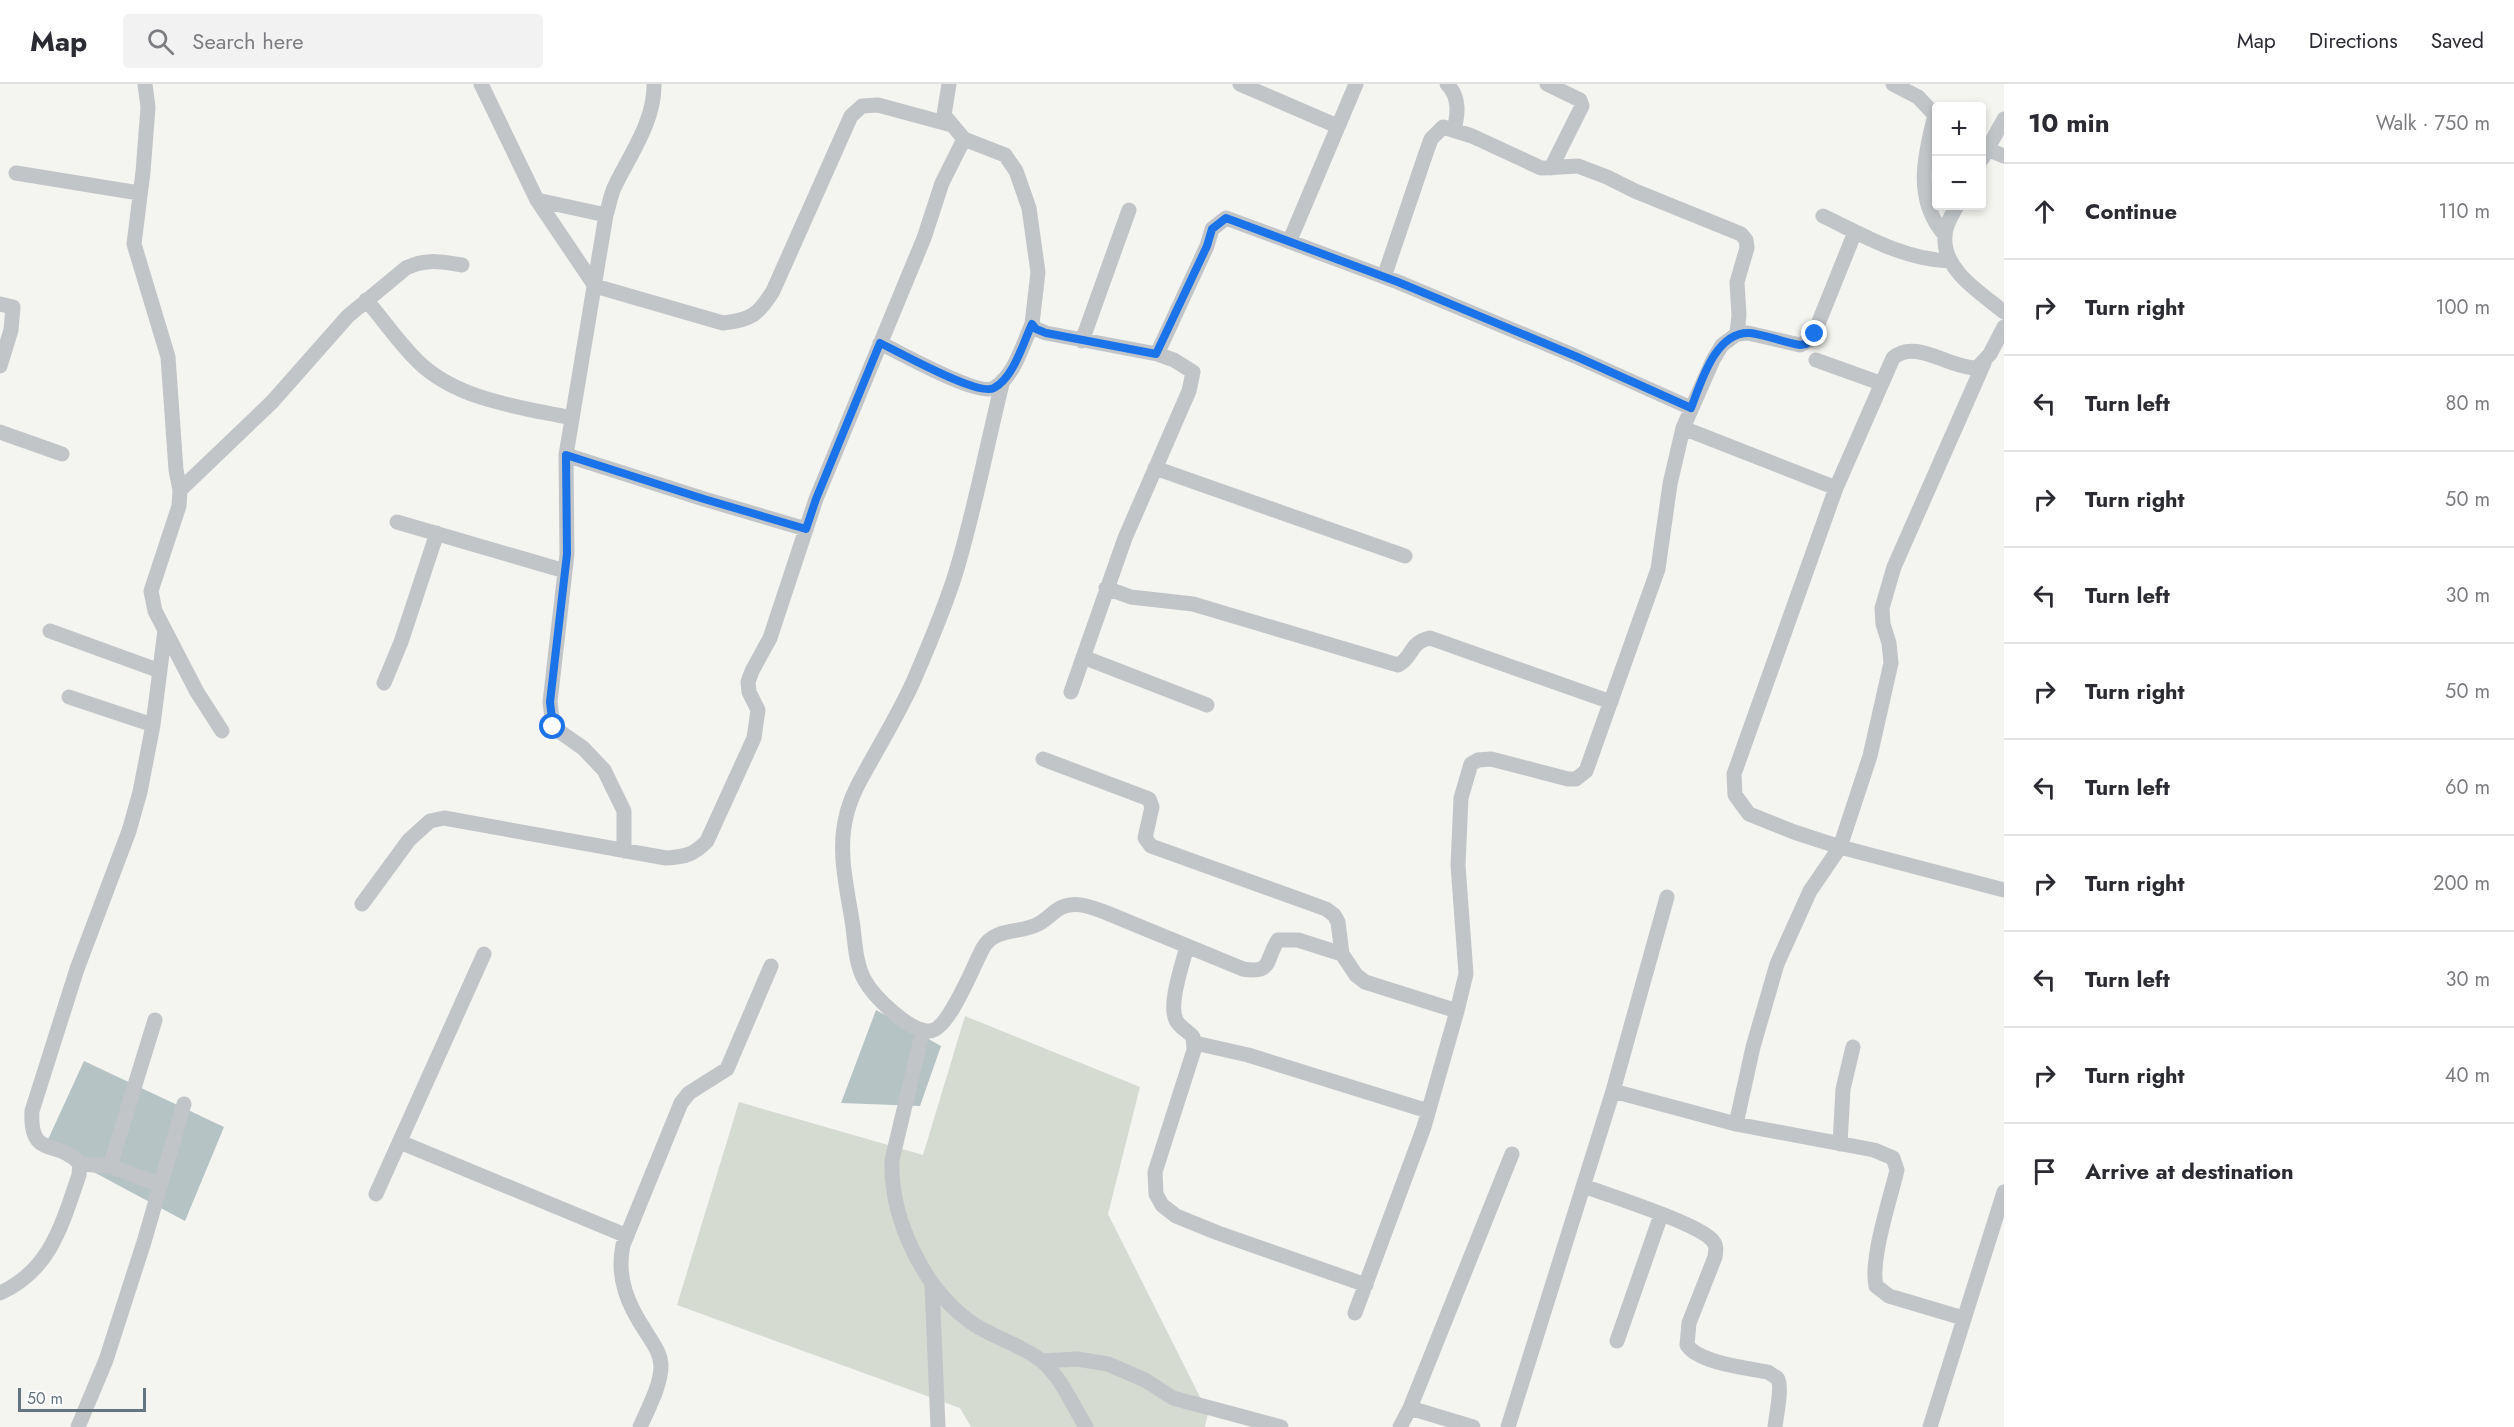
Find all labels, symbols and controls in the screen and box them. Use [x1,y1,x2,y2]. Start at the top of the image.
search box [123,14,543,68]
text: Map [30,21,87,62]
icon: search [144,25,177,58]
text: Search here [192,25,304,57]
text: Map [2237,26,2276,56]
text: Directions [2309,26,2398,56]
text: Saved [2431,26,2484,56]
map controls [1932,102,1986,210]
button: + [1932,102,1986,156]
text: 10 min [2028,104,2110,142]
text: Walk · 750 m [2376,109,2490,138]
button: − [1932,156,1986,210]
icon: ahead [2028,195,2061,228]
text: Continue [2085,195,2177,227]
text: 110 m [2438,197,2490,226]
icon: right [2028,291,2061,324]
text: Turn right [2085,291,2185,323]
text: 100 m [2435,293,2490,322]
route end [1801,320,1827,346]
icon: left [2028,387,2061,420]
text: Turn left [2085,387,2170,419]
text: 80 m [2445,389,2490,418]
icon: right [2028,483,2061,516]
text: Turn right [2085,483,2185,515]
text: 50 m [2445,485,2490,514]
icon: left [2028,579,2061,612]
text: Turn left [2085,579,2170,611]
text: 30 m [2445,581,2490,610]
icon: right [2028,675,2061,708]
text: Turn right [2085,675,2185,707]
text: 50 m [2445,677,2490,706]
route start [539,713,565,739]
icon: left [2028,771,2061,804]
text: Turn left [2085,771,2170,803]
text: 60 m [2445,773,2490,802]
icon: right [2028,867,2061,900]
text: Turn right [2085,867,2185,899]
text: 200 m [2433,869,2490,898]
icon: left [2028,963,2061,996]
text: Turn left [2085,963,2170,995]
text: 30 m [2445,965,2490,994]
icon: right [2028,1059,2061,1092]
text: Turn right [2085,1059,2185,1091]
text: 40 m [2445,1061,2490,1090]
icon: arrive [2028,1155,2061,1188]
text: Arrive at destination [2085,1155,2294,1187]
scale bar [18,1385,146,1412]
text: 50 m [27,1387,63,1410]

